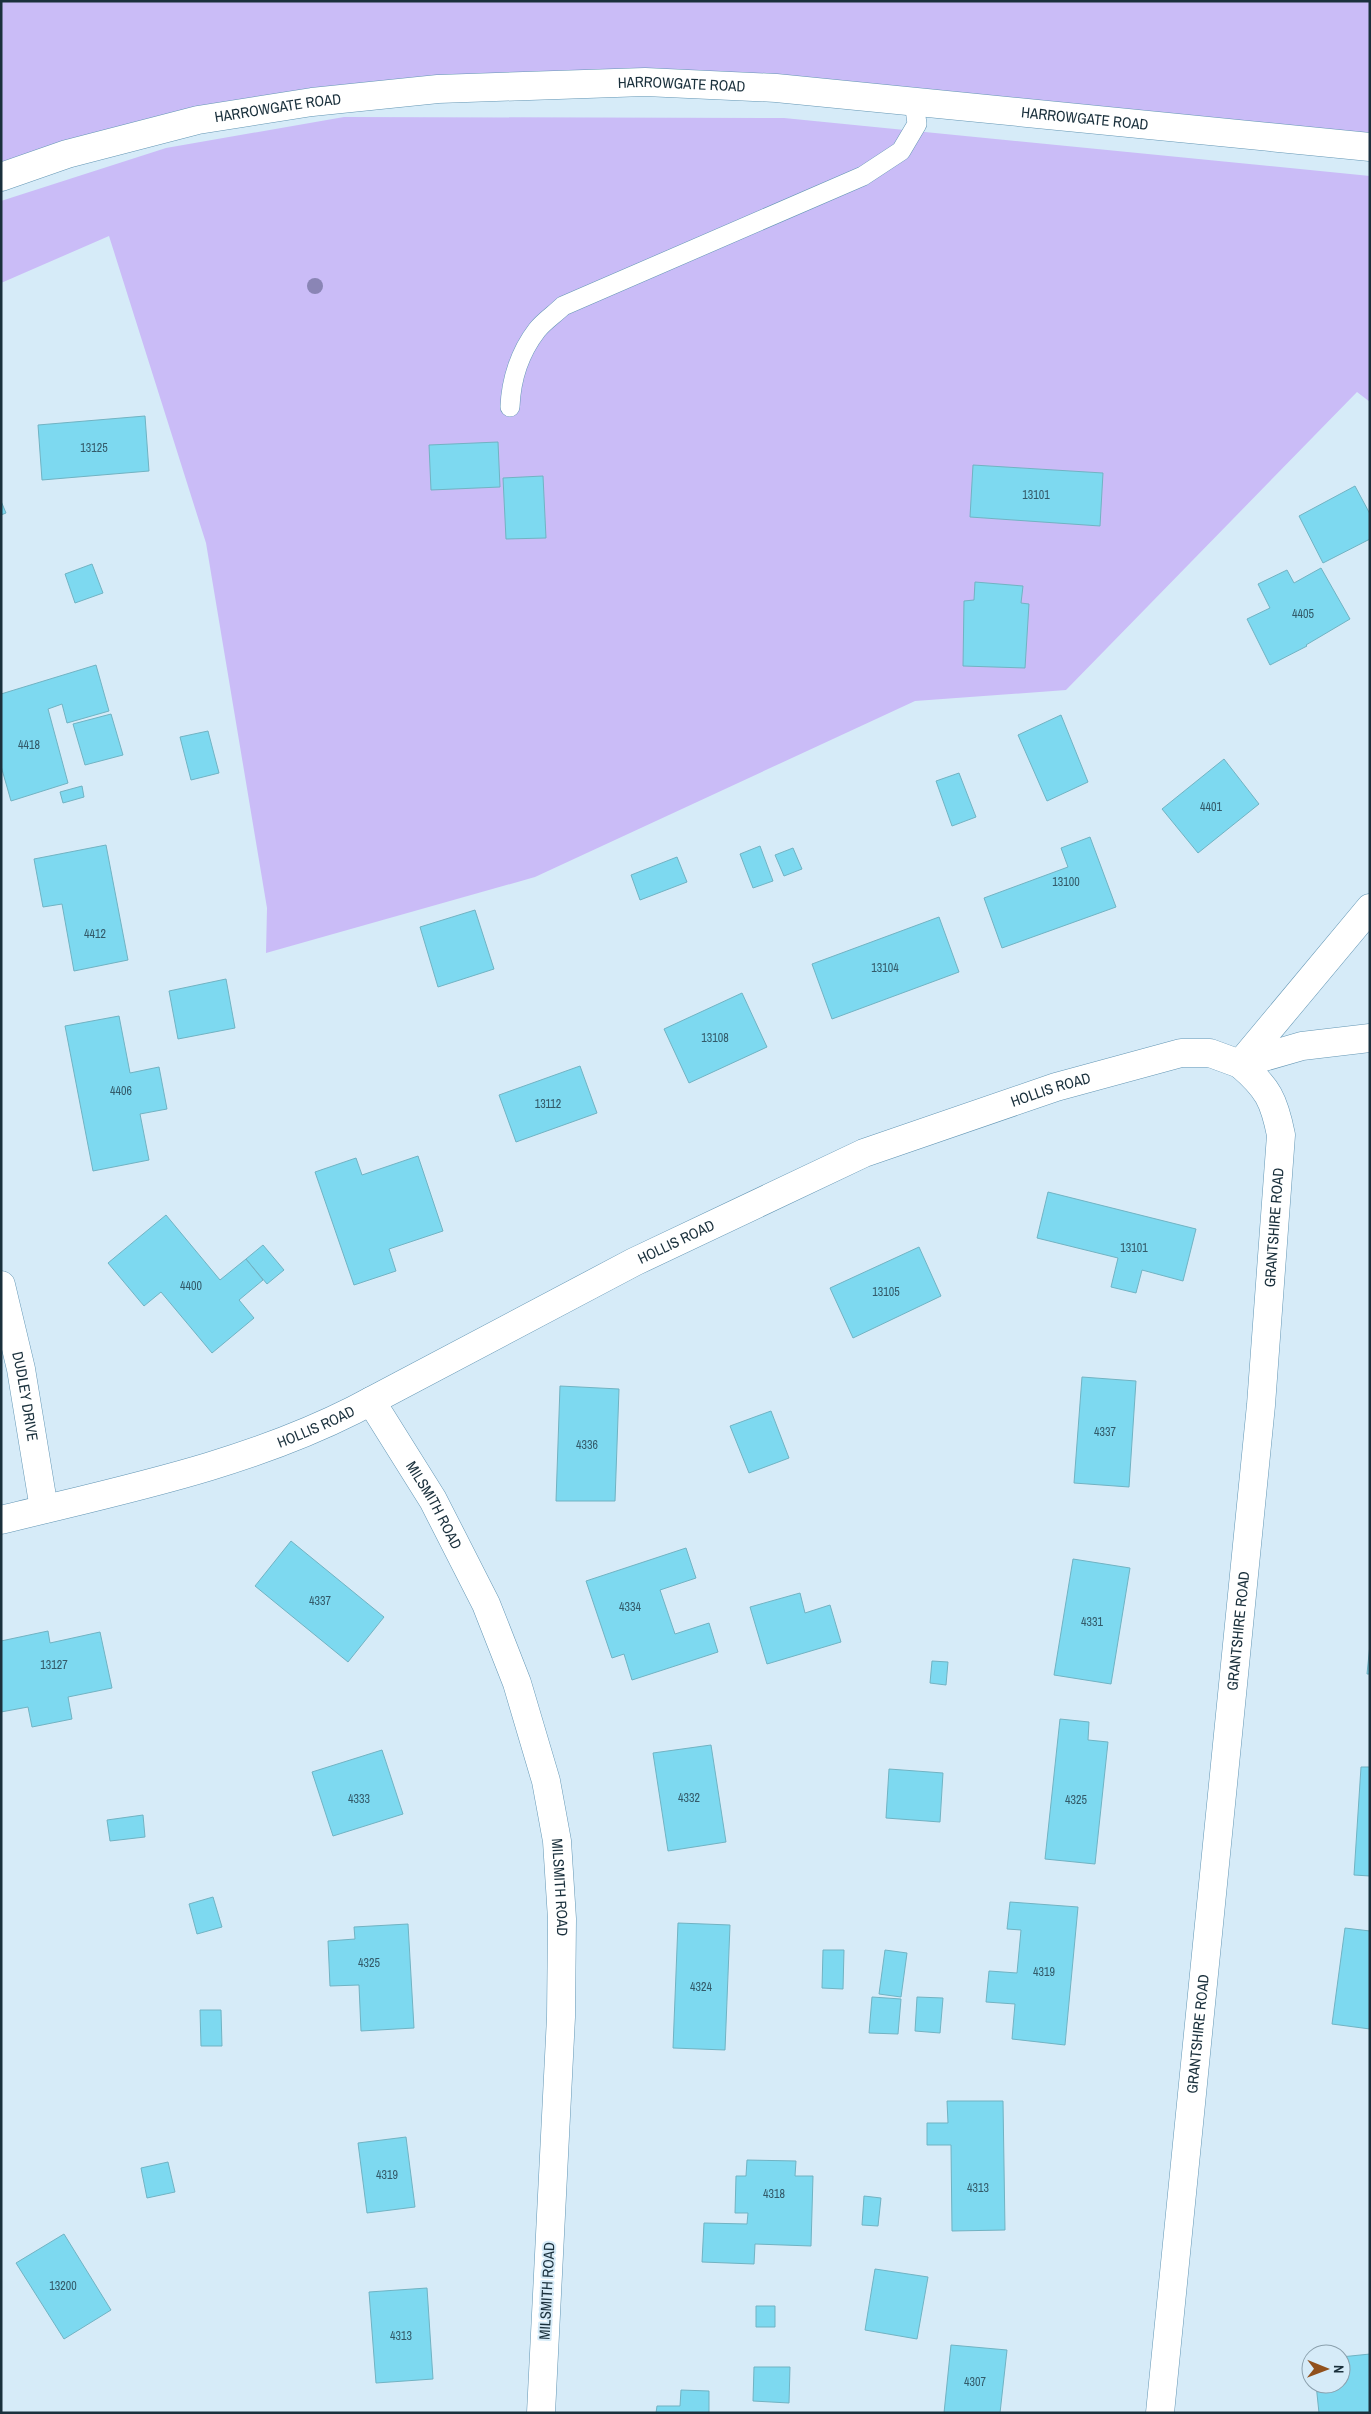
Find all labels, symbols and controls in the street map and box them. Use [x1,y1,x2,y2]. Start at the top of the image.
street label: HARROWGATE ROAD [617,71,746,97]
street label: HARROWGATE ROAD [213,88,342,127]
street label: HARROWGATE ROAD [1020,101,1150,135]
house number: 13125 [80,440,108,456]
house number: 13101 [1022,487,1050,503]
house number: 4405 [1292,606,1314,622]
house number: 4418 [18,737,40,753]
house number: 4401 [1200,799,1222,815]
house number: 13100 [1052,874,1080,890]
house number: 4412 [84,926,106,942]
house number: 13104 [871,960,899,976]
house number: 13108 [701,1030,729,1046]
street label: HOLLIS ROAD [1008,1067,1093,1112]
house number: 4406 [110,1083,132,1099]
house number: 13112 [535,1096,561,1112]
street label: GRANTSHIRE ROAD [1259,1167,1289,1288]
street label: HOLLIS ROAD [634,1214,718,1269]
house number: 13101 [1120,1240,1148,1256]
house number: 4400 [180,1278,202,1294]
house number: 13105 [872,1284,900,1300]
street label: DUDLEY DRIVE [7,1349,44,1443]
street label: HOLLIS ROAD [274,1400,358,1453]
house number: 4337 [1094,1424,1116,1440]
house number: 4336 [576,1437,598,1453]
street label: MILSMITH ROAD [401,1457,467,1553]
street label: GRANTSHIRE ROAD [1221,1570,1254,1691]
house number: 4337 [309,1593,331,1609]
house number: 4334 [619,1599,641,1615]
house number: 4331 [1081,1614,1103,1630]
house number: 13127 [40,1657,68,1673]
house number: 4332 [678,1790,700,1806]
house number: 4333 [348,1791,370,1807]
house number: 4325 [1065,1792,1087,1808]
street label: MILSMITH ROAD [547,1838,573,1936]
house number: 4325 [358,1955,380,1971]
house number: 4319 [1033,1964,1055,1980]
street label: GRANTSHIRE ROAD [1181,1973,1214,2094]
house number: 4324 [690,1979,712,1995]
house number: 4319 [376,2167,398,2183]
house number: 4313 [967,2180,989,2196]
house number: 4318 [763,2186,785,2202]
street label: MILSMITH ROAD [533,2242,560,2340]
house number: 13200 [49,2278,77,2294]
house number: 4313 [390,2328,412,2344]
north arrow [1301,2344,1351,2394]
text: N [1330,2365,1348,2374]
house number: 4307 [964,2374,986,2390]

